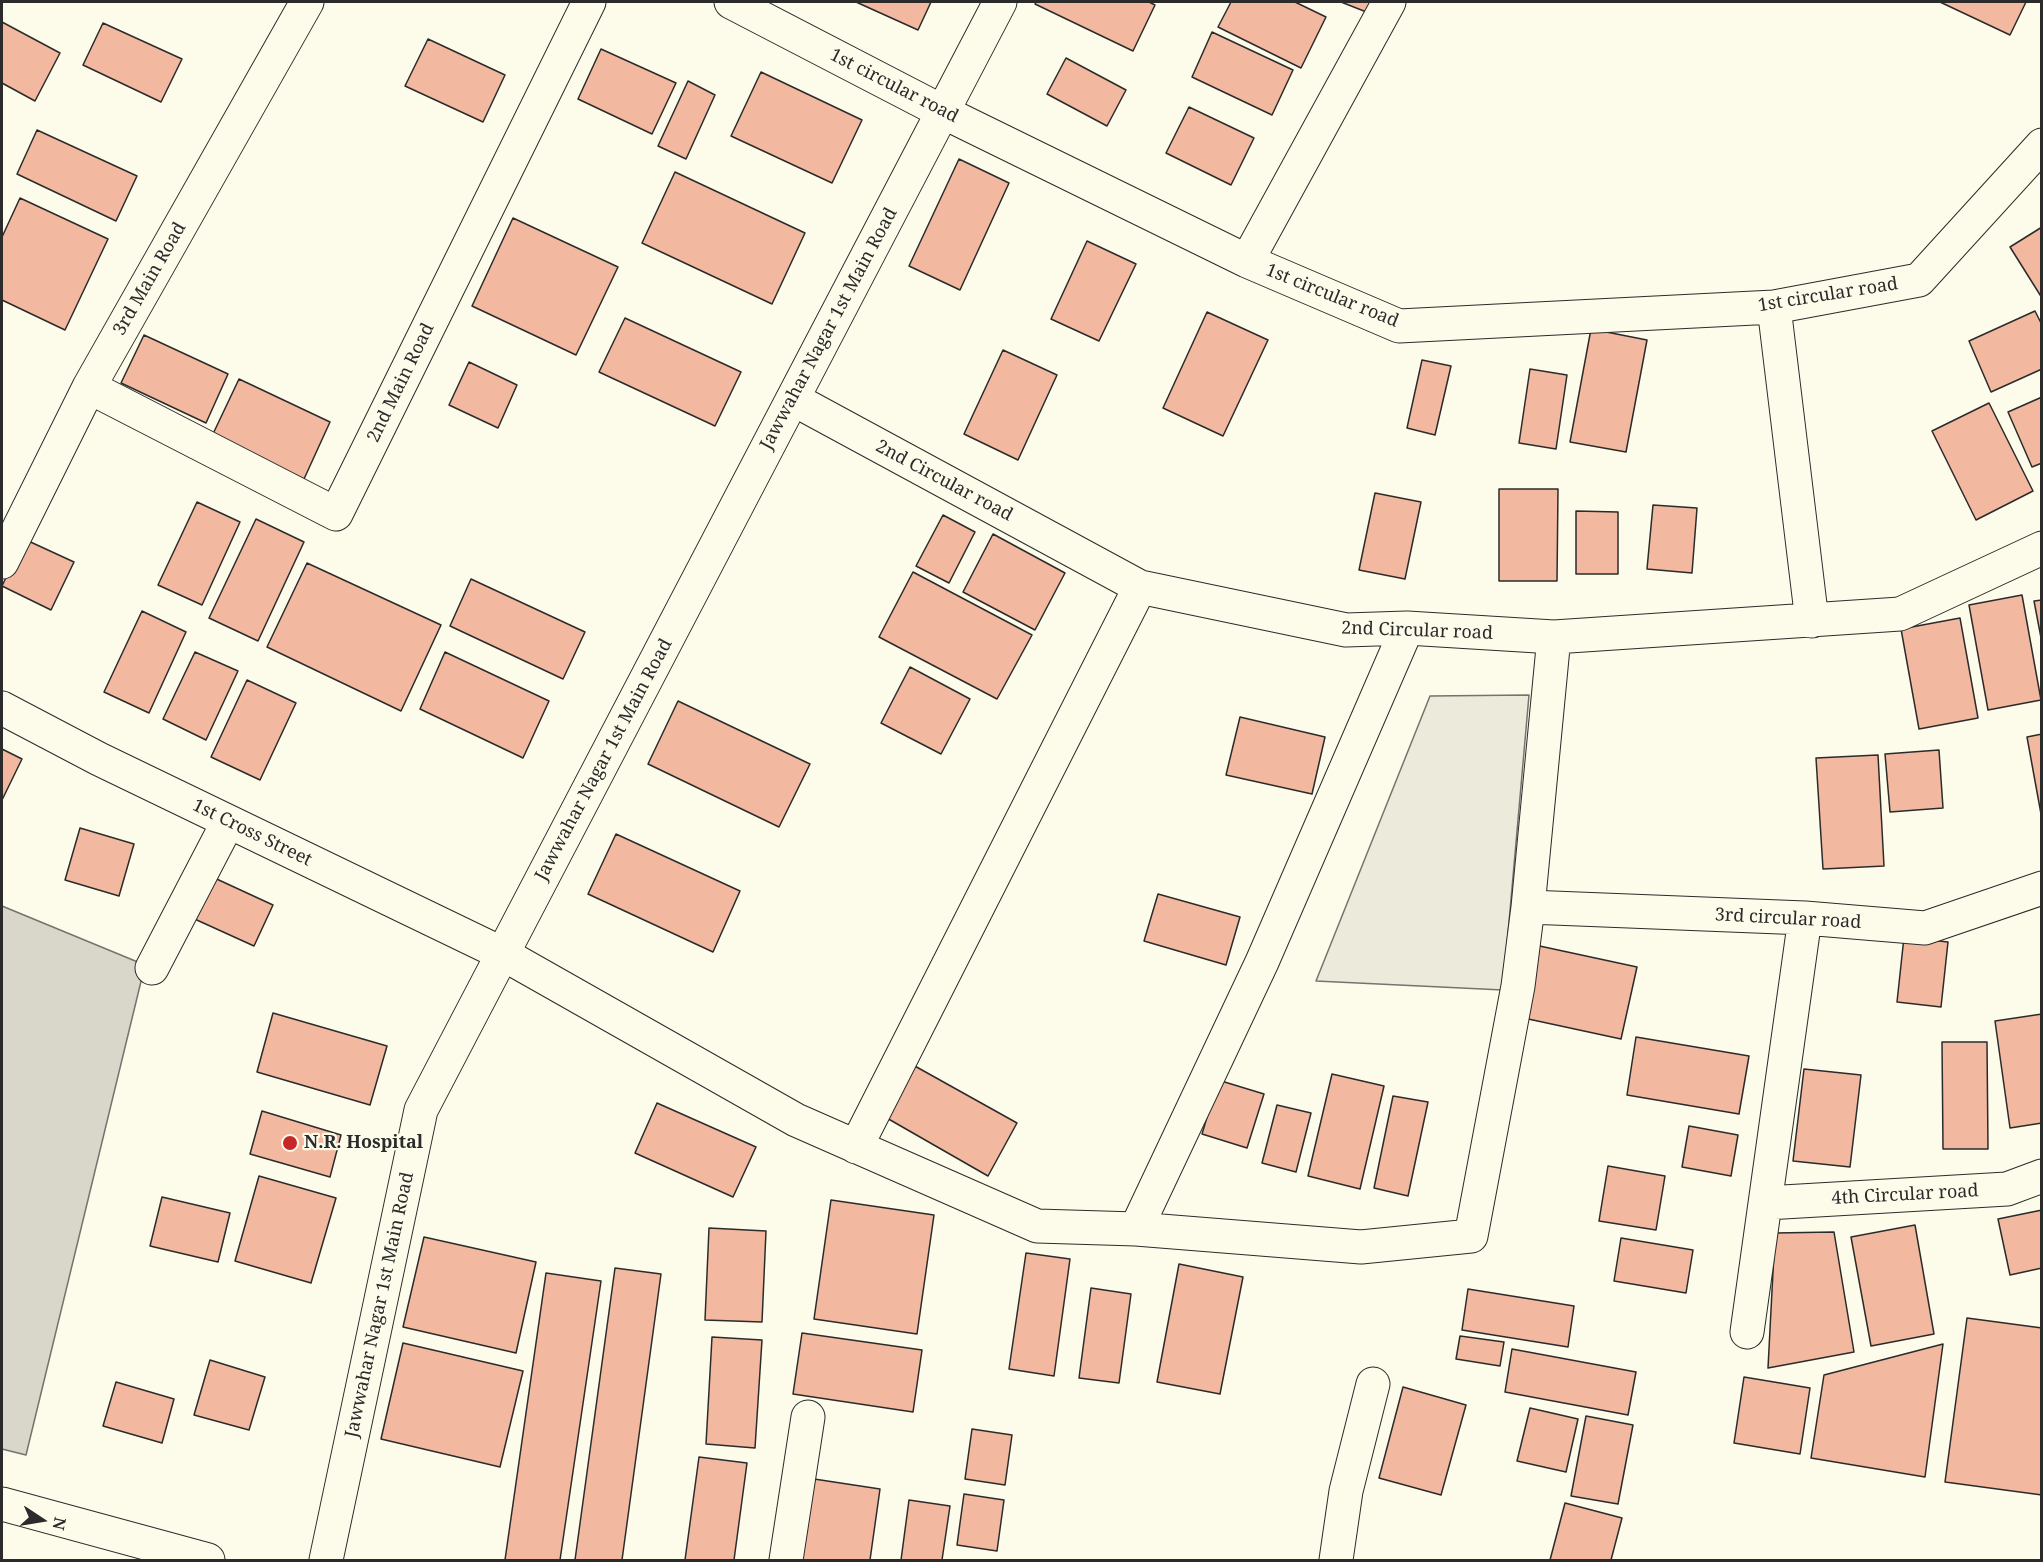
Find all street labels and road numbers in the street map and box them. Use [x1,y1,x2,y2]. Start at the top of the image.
street label: 1st circular road [826,44,962,128]
street label: Jawwahar Nagar 1st Main Road [756,204,902,454]
street label: 3rd Main Road [109,219,191,339]
street label: 1st circular road [1262,259,1402,333]
street label: 1st circular road [1756,273,1900,317]
street label: 2nd Main Road [363,320,439,446]
street label: 2nd Circular road [872,436,1016,526]
street label: 2nd Circular road [1341,618,1493,644]
street label: Jawwahar Nagar 1st Main Road [531,635,677,885]
street label: 1st Cross Street [189,795,315,871]
street label: 3rd circular road [1714,904,1862,934]
street label: Jawwahar Nagar 1st Main Road [341,1170,419,1440]
street label: 4th Circular road [1831,1180,1979,1210]

